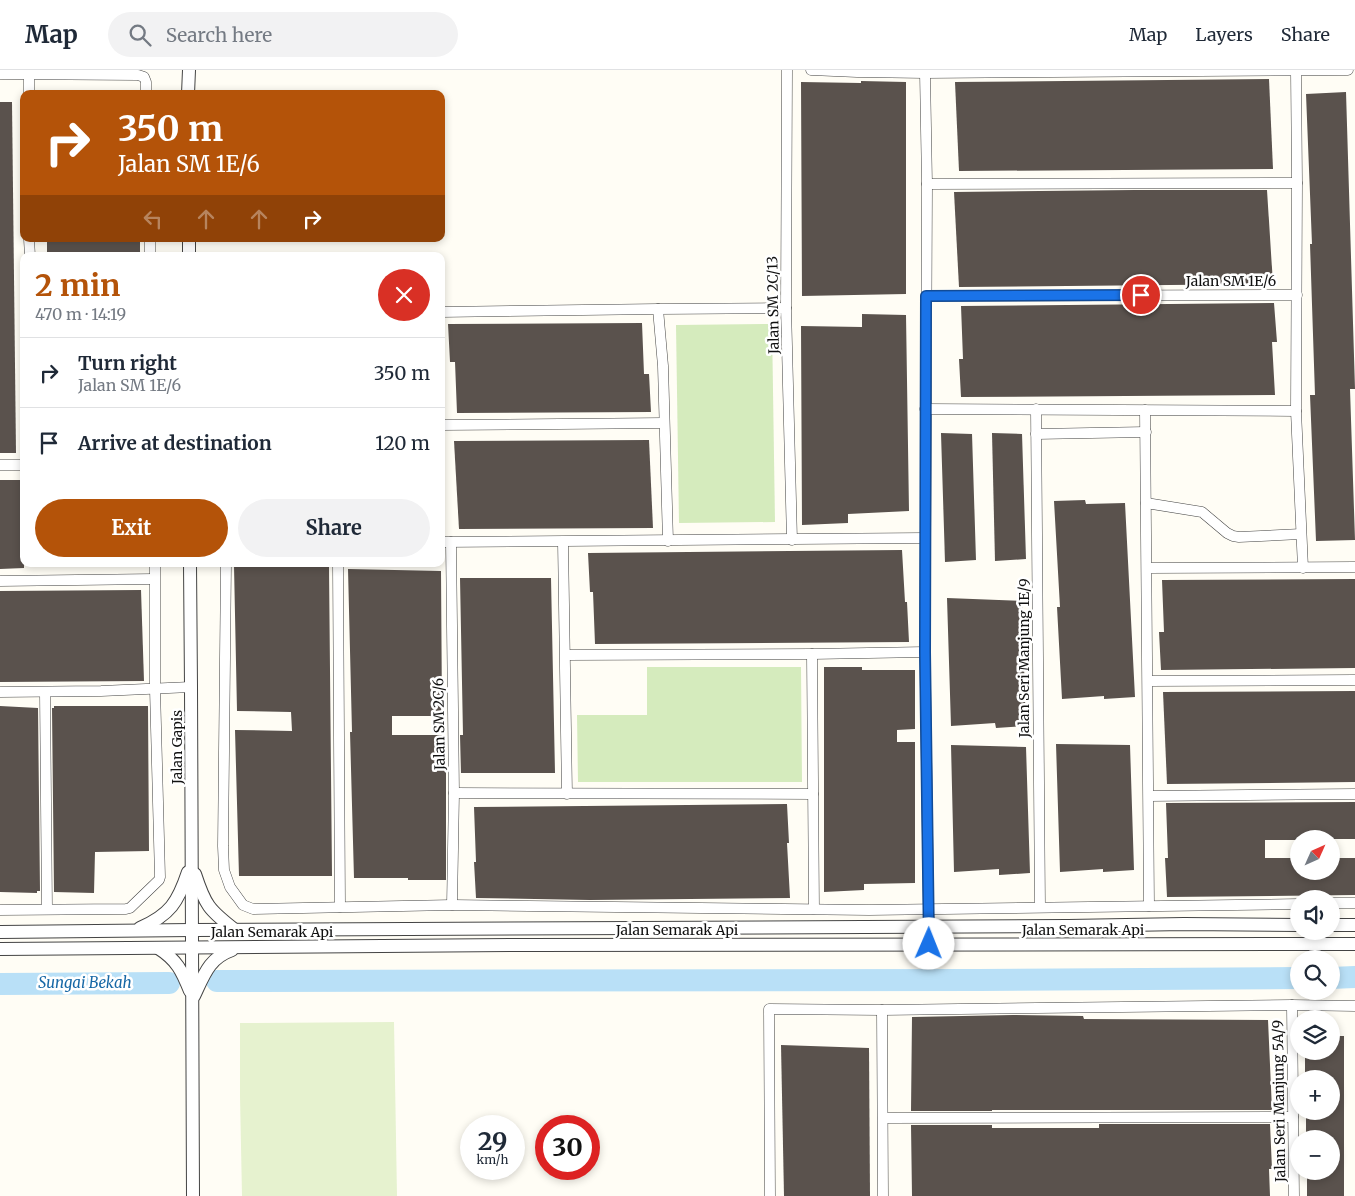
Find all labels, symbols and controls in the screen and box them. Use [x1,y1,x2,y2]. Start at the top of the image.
search box [108,12,458,57]
text: Map [25,19,78,50]
icon: search [126,21,154,49]
text: Search here [166,23,272,47]
text: Map [1129,23,1167,46]
text: Layers [1195,23,1253,46]
text: Share [1281,23,1330,46]
text: 350 m [118,107,223,151]
icon: right [35,110,100,175]
text: Jalan SM 1E/6 [118,150,260,178]
icon: left [139,205,167,233]
icon: ahead [192,205,220,233]
icon: ahead [245,205,273,233]
icon: right [298,205,326,233]
street label: Jalan SM 2C/13 [763,256,783,355]
text: 2 min [35,266,120,304]
button: close [378,269,430,321]
street label: Jalan SM 1E/6 [1185,272,1276,290]
pin [1120,274,1162,316]
icon: arrive [1127,281,1155,309]
text: 470 m · 14:19 [35,304,126,324]
text: Turn right [78,351,177,375]
icon: right [35,359,63,387]
text: 350 m [374,361,430,385]
text: Jalan SM 1E/6 [78,375,181,395]
icon: arrive [35,429,63,457]
text: Arrive at destination [78,431,272,455]
text: 120 m [375,431,430,455]
button: Exit [35,499,228,557]
button: Share [238,499,430,557]
street label: Jalan Seri Manjung 1E/9 [1015,578,1033,739]
street label: Jalan SM 2C/6 [429,678,449,771]
street label: Jalan Gapis [168,710,186,785]
north arrow [1290,830,1340,880]
map controls [1290,830,1340,1180]
button: sound [1290,890,1340,940]
position arrow [902,917,954,969]
street label: Jalan Semarak Api [615,921,739,939]
street label: Jalan Semarak Api [1021,921,1145,939]
street label: Jalan Semarak Api [210,923,334,941]
button: search [1290,950,1340,1000]
water label: Sungai Bekah [38,973,132,992]
button: layers [1290,1010,1340,1060]
street label: Jalan Seri Manjung 5A/9 [1269,1020,1289,1183]
button: + [1290,1070,1340,1120]
speed limit sign: 30 [535,1115,600,1180]
text: 29 [478,1125,507,1157]
button: − [1290,1130,1340,1180]
text: km/h [477,1152,508,1167]

